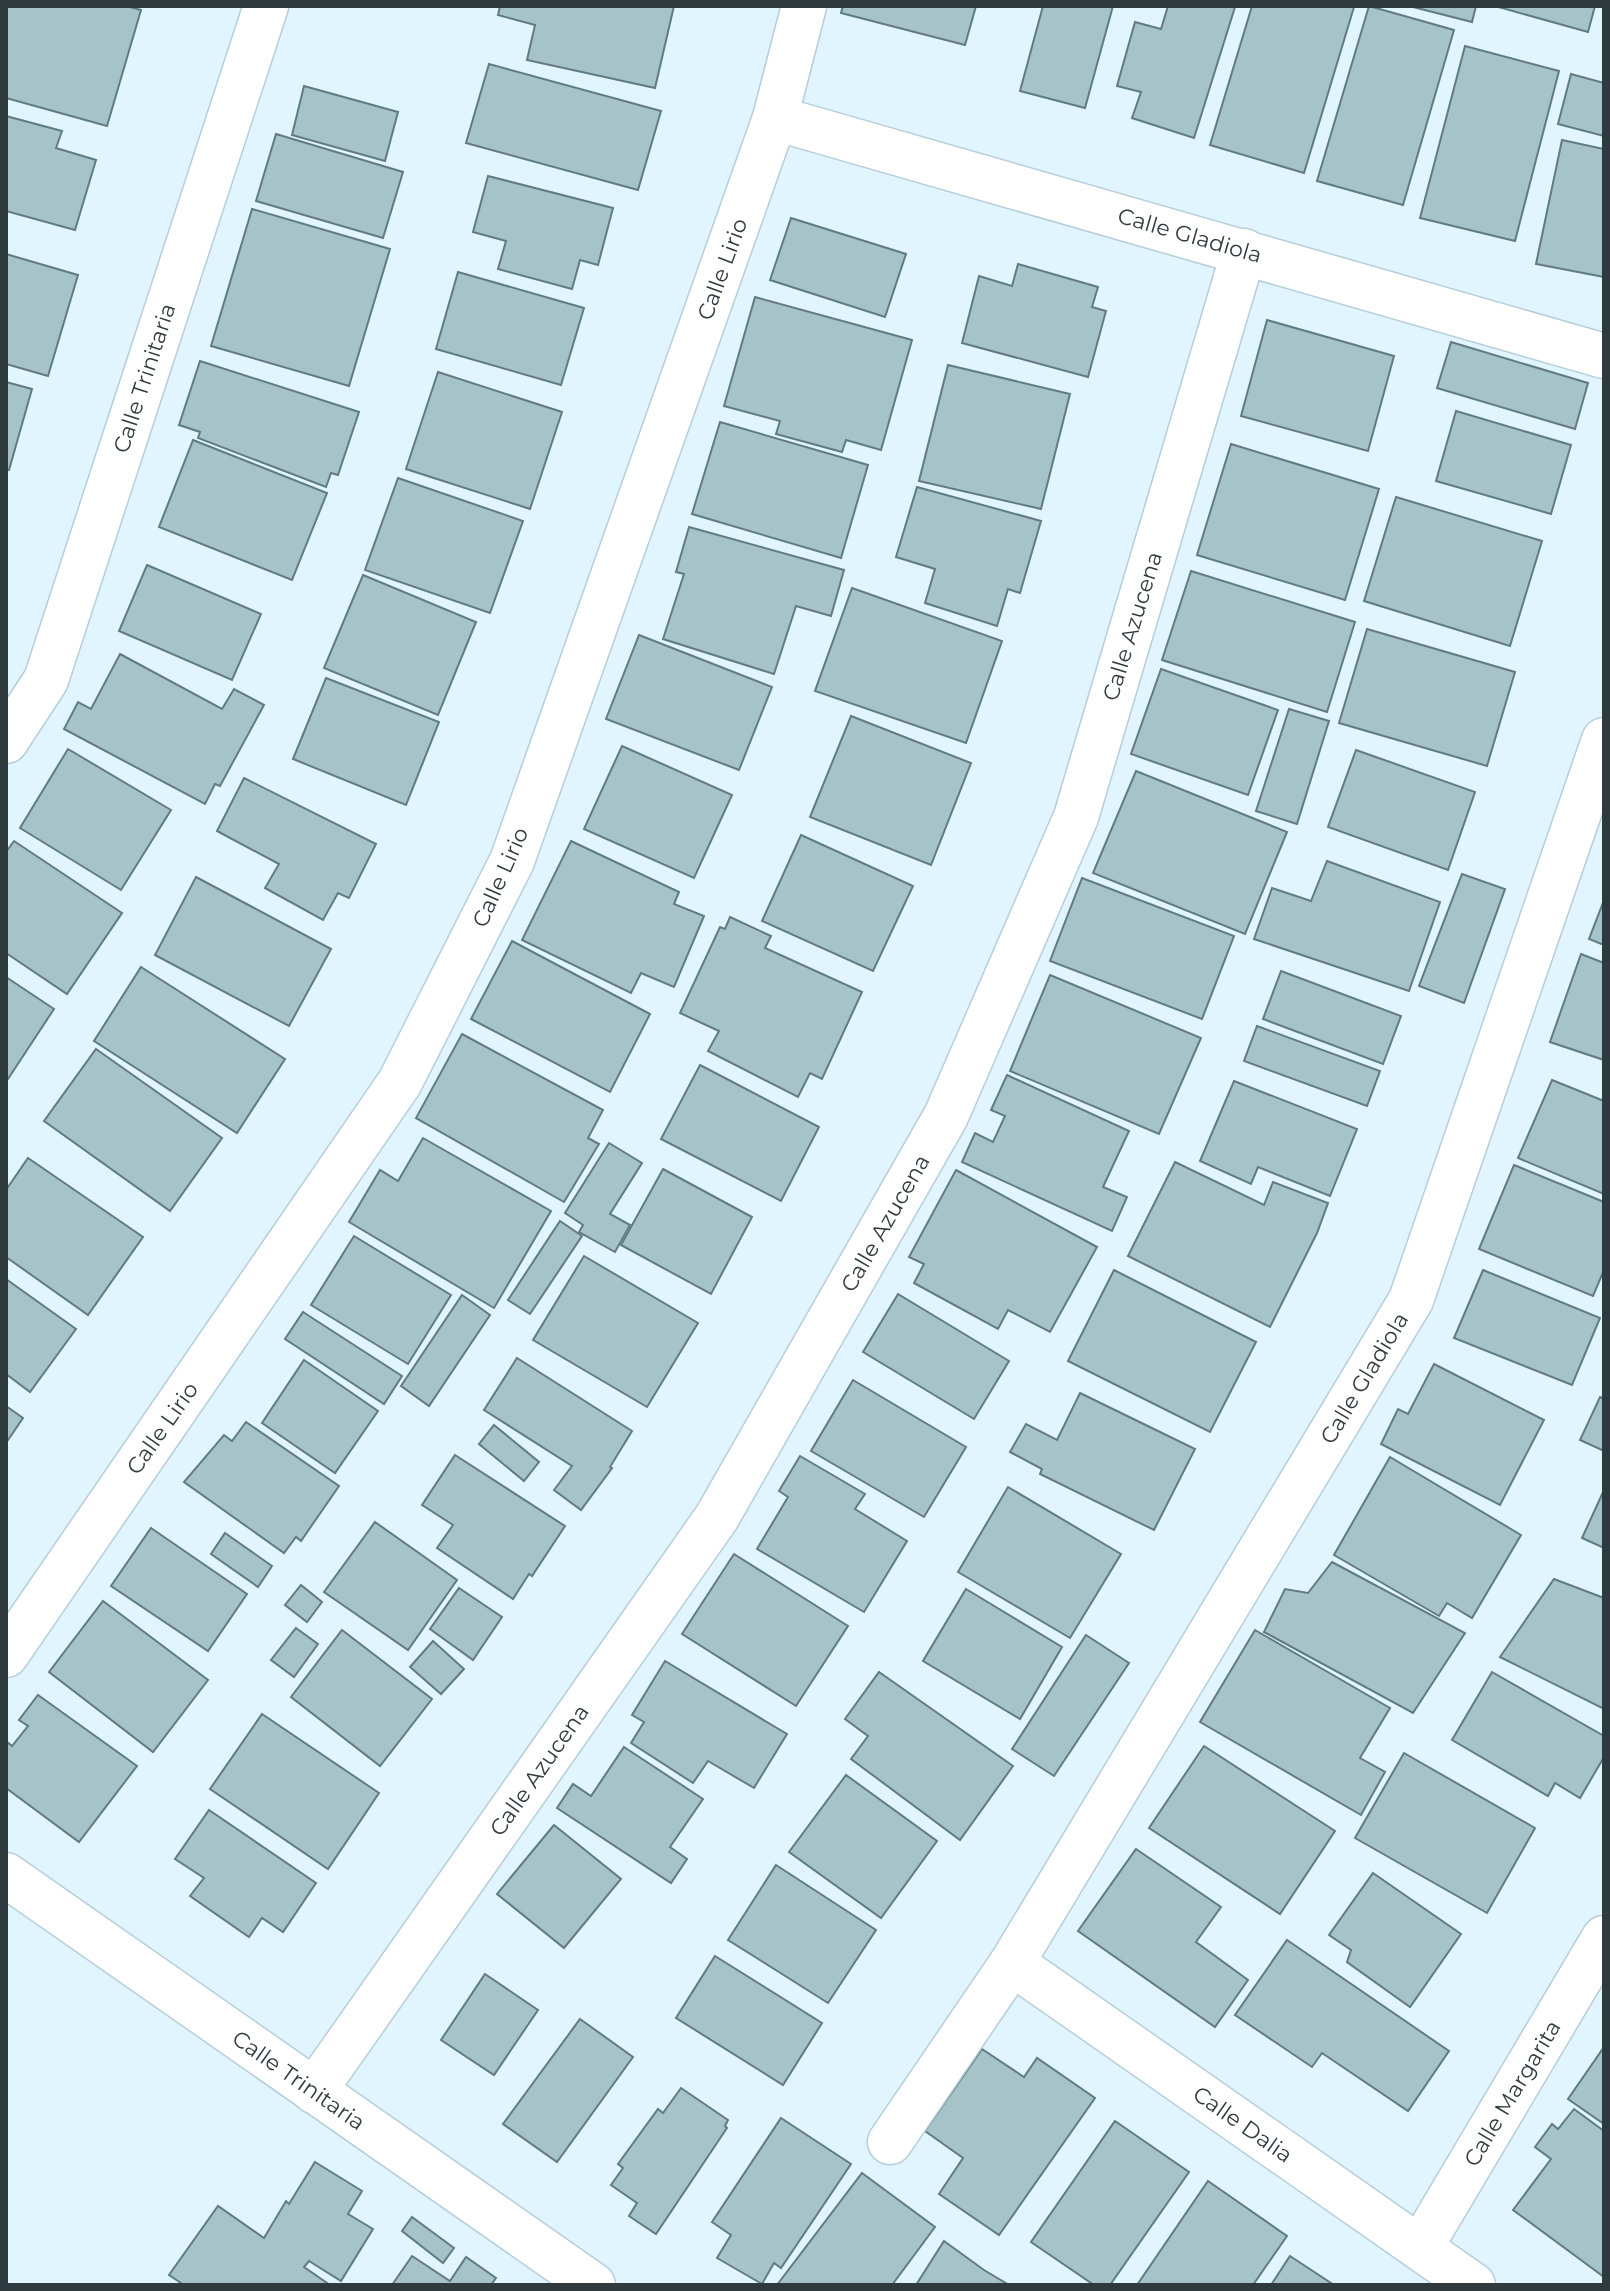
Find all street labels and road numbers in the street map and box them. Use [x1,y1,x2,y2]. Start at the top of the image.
street label: Calle Gladiola [1115,202,1265,269]
street label: Calle Lirio [692,214,753,324]
street label: Calle Trinitaria [108,300,181,456]
street label: Calle Azucena [1097,548,1168,704]
street label: Calle Lirio [466,823,534,931]
street label: Calle Azucena [835,1150,936,1297]
street label: Calle Gladiola [1315,1308,1414,1449]
street label: Calle Lirio [121,1377,204,1480]
street label: Calle Azucena [484,1699,595,1841]
street label: Calle Margarita [1458,2015,1567,2171]
street label: Calle Trinitaria [227,2025,370,2136]
street label: Calle Dalia [1188,2080,1298,2169]

